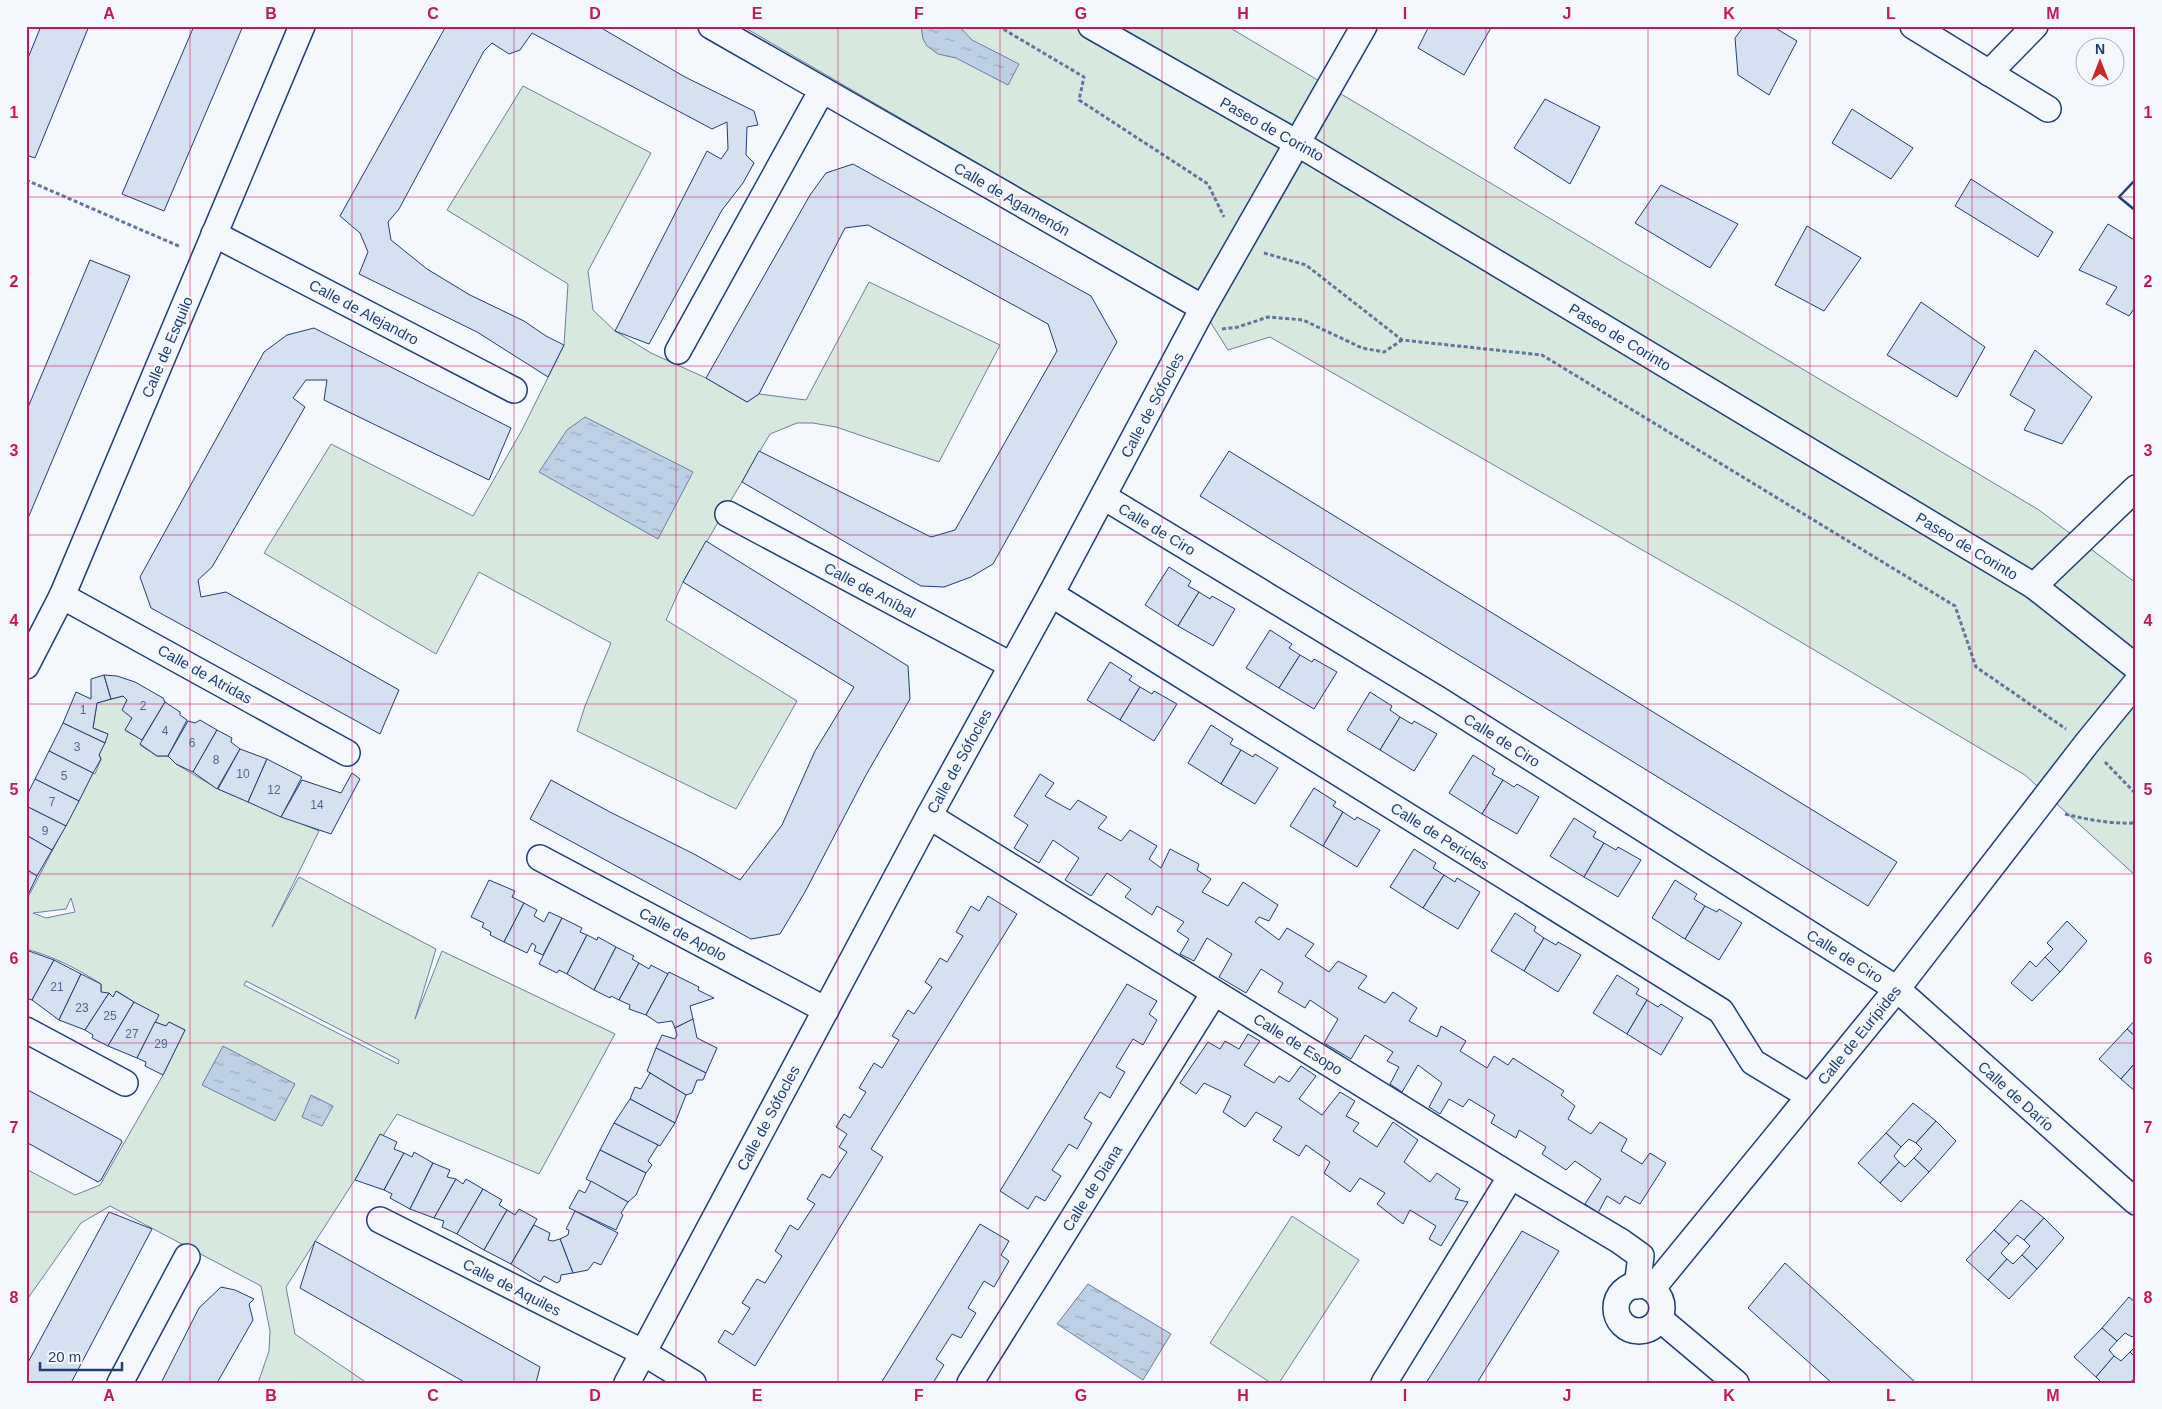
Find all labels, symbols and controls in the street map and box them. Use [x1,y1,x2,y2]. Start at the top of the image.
text: A [103,5,115,22]
text: B [265,5,277,22]
text: C [427,5,439,22]
text: D [589,5,601,22]
text: E [752,5,763,22]
text: F [914,5,924,22]
text: G [1075,5,1087,22]
text: H [1237,5,1249,22]
text: I [1403,5,1407,22]
text: J [1563,5,1571,22]
text: K [1723,5,1735,22]
text: L [1886,5,1896,22]
text: M [2046,5,2060,22]
north arrow [2074,38,2124,88]
text: N [2095,41,2105,57]
street label: Paseo de Corinto [1217,93,1327,165]
text: 1 [10,104,19,121]
text: 1 [2144,104,2153,121]
street label: Calle de Agamenón [951,159,1073,239]
text: 2 [10,273,19,290]
text: 2 [2144,273,2153,290]
street label: Calle de Alejandro [306,276,422,348]
street label: Calle de Esquilo [138,294,196,400]
street label: Paseo de Corinto [1566,300,1674,374]
street label: Calle de Sófocles [1117,349,1187,461]
text: 3 [10,442,19,459]
text: 3 [2144,442,2153,459]
street label: Calle de Ciro [1115,499,1199,559]
street label: Paseo de Corinto [1913,509,2021,583]
street label: Calle de Aníbal [821,559,919,621]
text: 4 [10,612,19,629]
text: 4 [2144,612,2153,629]
street label: Calle de Atridas [155,641,255,707]
house number: 2 [140,699,147,713]
house number: 1 [80,703,87,717]
street label: Calle de Sófocles [923,706,995,816]
street label: Calle de Ciro [1461,710,1543,770]
house number: 4 [162,724,169,738]
house number: 6 [189,736,196,750]
house number: 3 [74,740,81,754]
house number: 8 [213,753,220,767]
house number: 10 [236,767,250,781]
house number: 5 [61,769,68,783]
text: 5 [10,781,19,798]
text: 5 [2144,781,2153,798]
house number: 12 [267,783,281,797]
house number: 7 [49,795,56,809]
house number: 14 [310,798,324,812]
street label: Calle de Pericles [1388,799,1492,873]
house number: 9 [42,824,49,838]
street label: Calle de Apolo [636,904,730,964]
street label: Calle de Ciro [1804,926,1886,986]
text: 6 [10,950,19,967]
text: 6 [2144,950,2153,967]
house number: 21 [50,980,64,994]
street label: Calle de Eurípides [1814,982,1904,1088]
house number: 23 [75,1001,89,1015]
house number: 25 [103,1009,117,1023]
street label: Calle de Esopo [1250,1010,1346,1078]
house number: 27 [125,1027,139,1041]
house number: 29 [154,1037,168,1051]
street label: Calle de Darío [1975,1058,2057,1134]
street label: Calle de Sófocles [733,1062,803,1174]
text: 7 [10,1119,19,1136]
text: 7 [2144,1119,2153,1136]
street label: Calle de Diana [1059,1141,1126,1234]
street label: Calle de Aquiles [460,1255,564,1319]
text: 8 [10,1289,19,1306]
text: 8 [2144,1289,2153,1306]
scale bar [40,1339,122,1371]
text: 20 m [48,1348,81,1365]
text: A [103,1387,115,1404]
text: B [265,1387,277,1404]
text: C [427,1387,439,1404]
text: D [589,1387,601,1404]
text: E [752,1387,763,1404]
text: F [914,1387,924,1404]
text: G [1075,1387,1087,1404]
text: H [1237,1387,1249,1404]
text: I [1403,1387,1407,1404]
text: J [1563,1387,1571,1404]
text: K [1723,1387,1735,1404]
text: L [1886,1387,1896,1404]
text: M [2046,1387,2060,1404]

